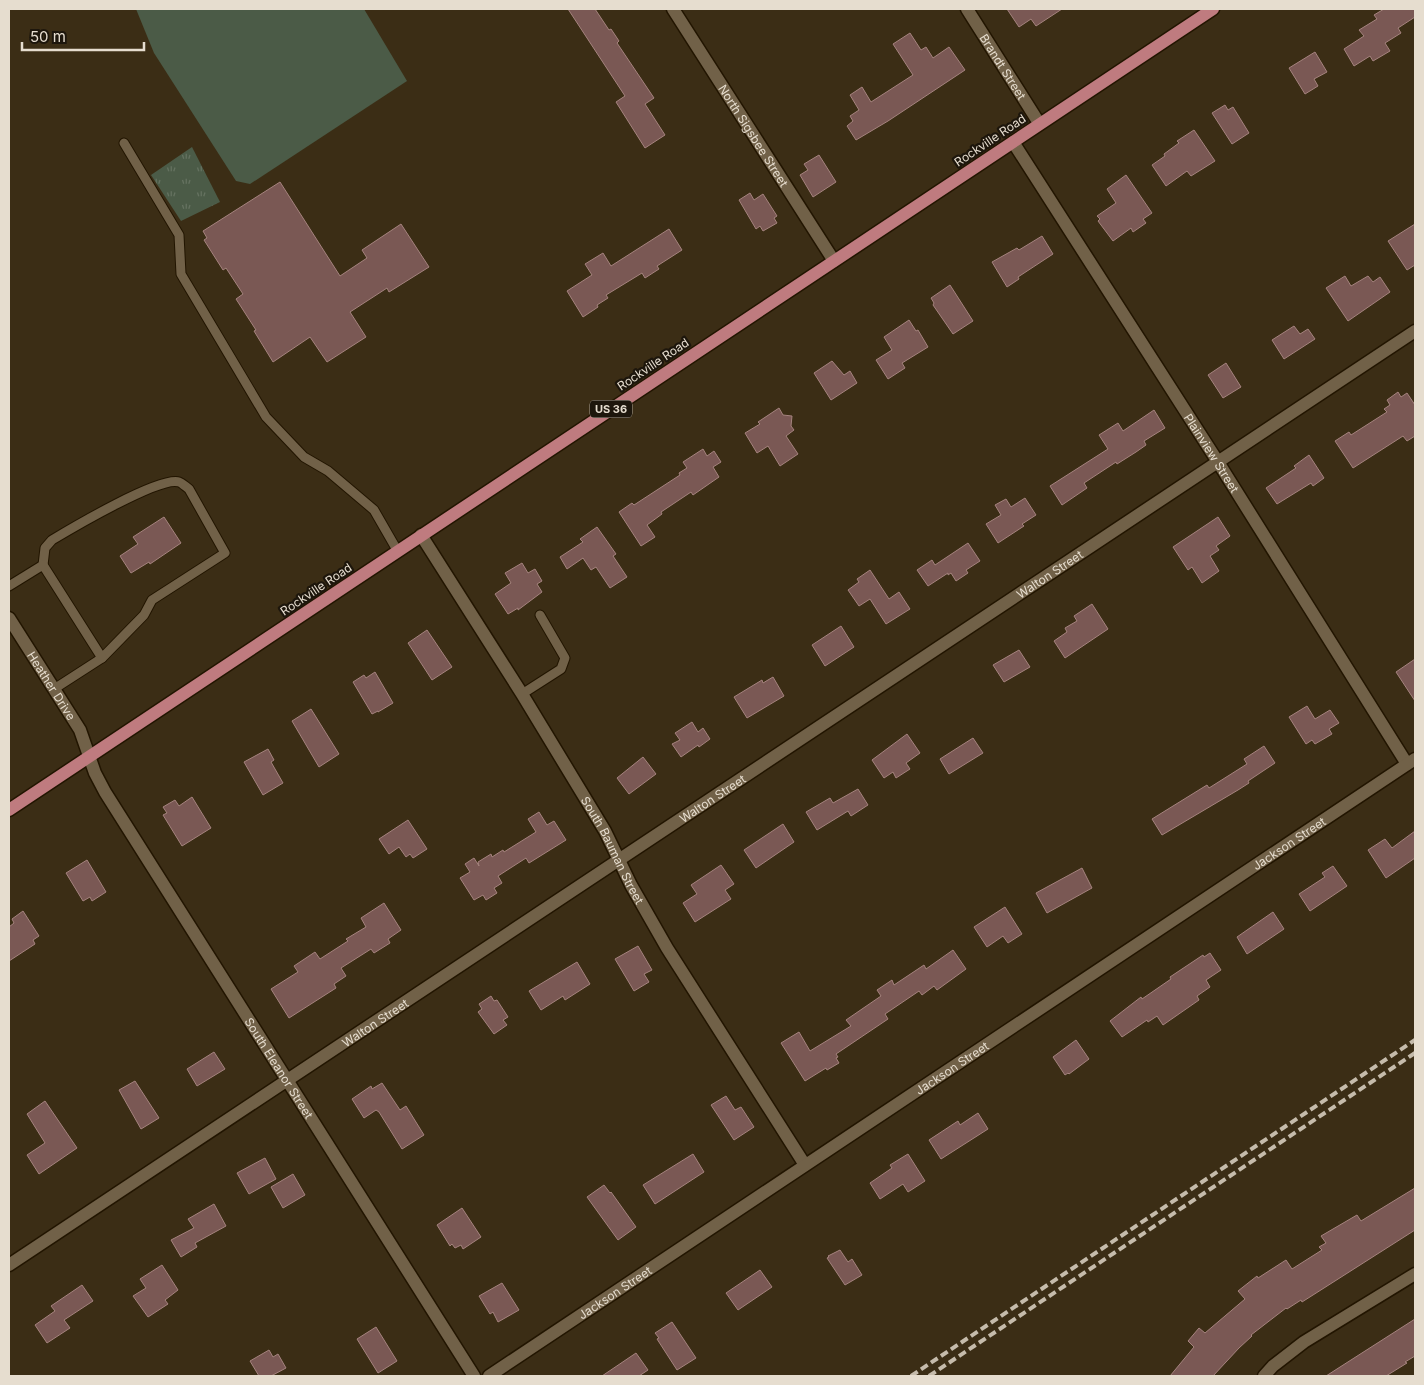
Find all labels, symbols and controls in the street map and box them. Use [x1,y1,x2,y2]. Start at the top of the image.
scale bar [22,20,145,52]
text: 50 m [30,27,66,46]
street label: Brandt Street [977,31,1030,102]
street label: North Sigsbee Street [716,82,792,189]
street label: Rockville Road [951,111,1029,169]
street label: Rockville Road [614,335,692,393]
road number: US 36 [590,400,632,418]
street label: Plainview Street [1181,410,1243,495]
street label: Walton Street [1013,546,1085,601]
street label: Rockville Road [277,560,355,618]
street label: Heather Drive [24,648,79,723]
street label: Walton Street [676,771,748,826]
street label: South Bauman Street [578,793,648,907]
street label: Jackson Street [1249,813,1328,873]
street label: Walton Street [339,995,411,1050]
street label: South Eleanor Street [242,1015,317,1121]
street label: Jackson Street [912,1038,991,1098]
street label: Jackson Street [575,1262,654,1322]

